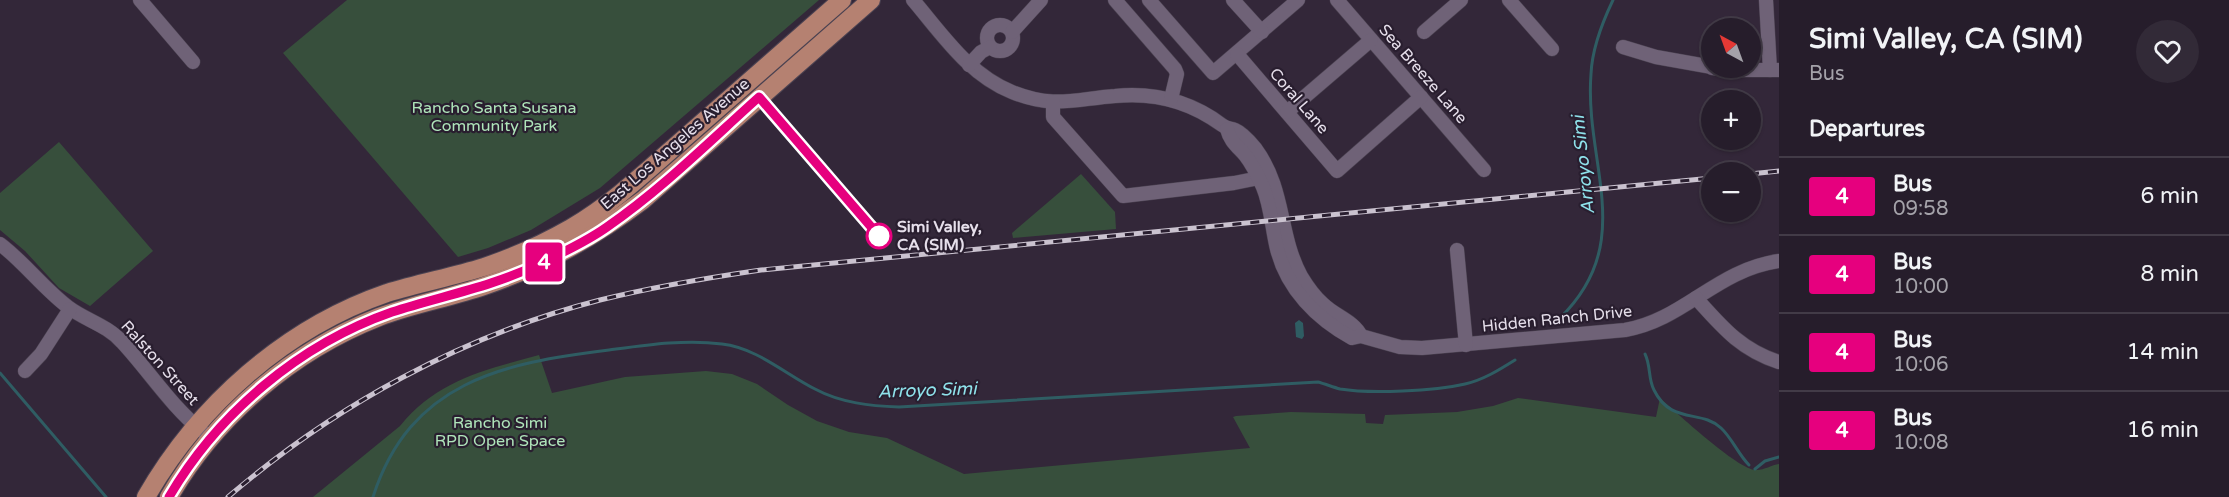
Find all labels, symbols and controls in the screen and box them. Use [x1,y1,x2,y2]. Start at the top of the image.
north arrow [1701,18,1761,78]
map controls [1701,18,1761,222]
street label: Sea Breeze Lane [1374,20,1472,128]
button: heart [2136,20,2199,83]
text: Simi Valley, CA (SIM) [1809,22,2083,56]
text: Bus [1809,62,1845,86]
street label: Coral Lane [1265,64,1333,138]
street label: East Los Angeles Avenue [597,74,753,214]
button: + [1701,90,1761,150]
park label: Rancho Santa Susana Community Park [412,98,576,136]
water label: Arroyo Simi [1567,112,1599,215]
text: Departures [1809,116,1925,142]
button: − [1701,162,1761,222]
text: Bus [1893,171,1932,197]
text: 6 min [2140,183,2199,209]
text: 4 [1835,184,1849,209]
text: 09:58 [1893,197,1948,221]
place label: Simi Valley, CA (SIM) [897,217,982,255]
marker: Simi Valley, CA (SIM) [866,223,892,249]
line badge: 4 [524,242,564,282]
text: Bus [1893,249,1932,275]
text: 4 [537,250,551,275]
text: 8 min [2140,261,2199,287]
text: 4 [1835,262,1849,287]
text: 10:00 [1893,275,1948,299]
street label: Hidden Ranch Drive [1481,301,1633,337]
street label: Ralston Street [117,316,203,410]
text: Bus [1893,327,1932,353]
text: 14 min [2127,339,2199,365]
text: 4 [1835,340,1849,365]
text: 10:06 [1893,353,1948,377]
water label: Arroyo Simi [877,377,979,403]
text: Bus [1893,405,1932,431]
park label: Rancho Simi RPD Open Space [435,413,565,451]
text: 16 min [2127,417,2199,443]
text: 4 [1835,418,1849,443]
text: 10:08 [1893,431,1948,455]

